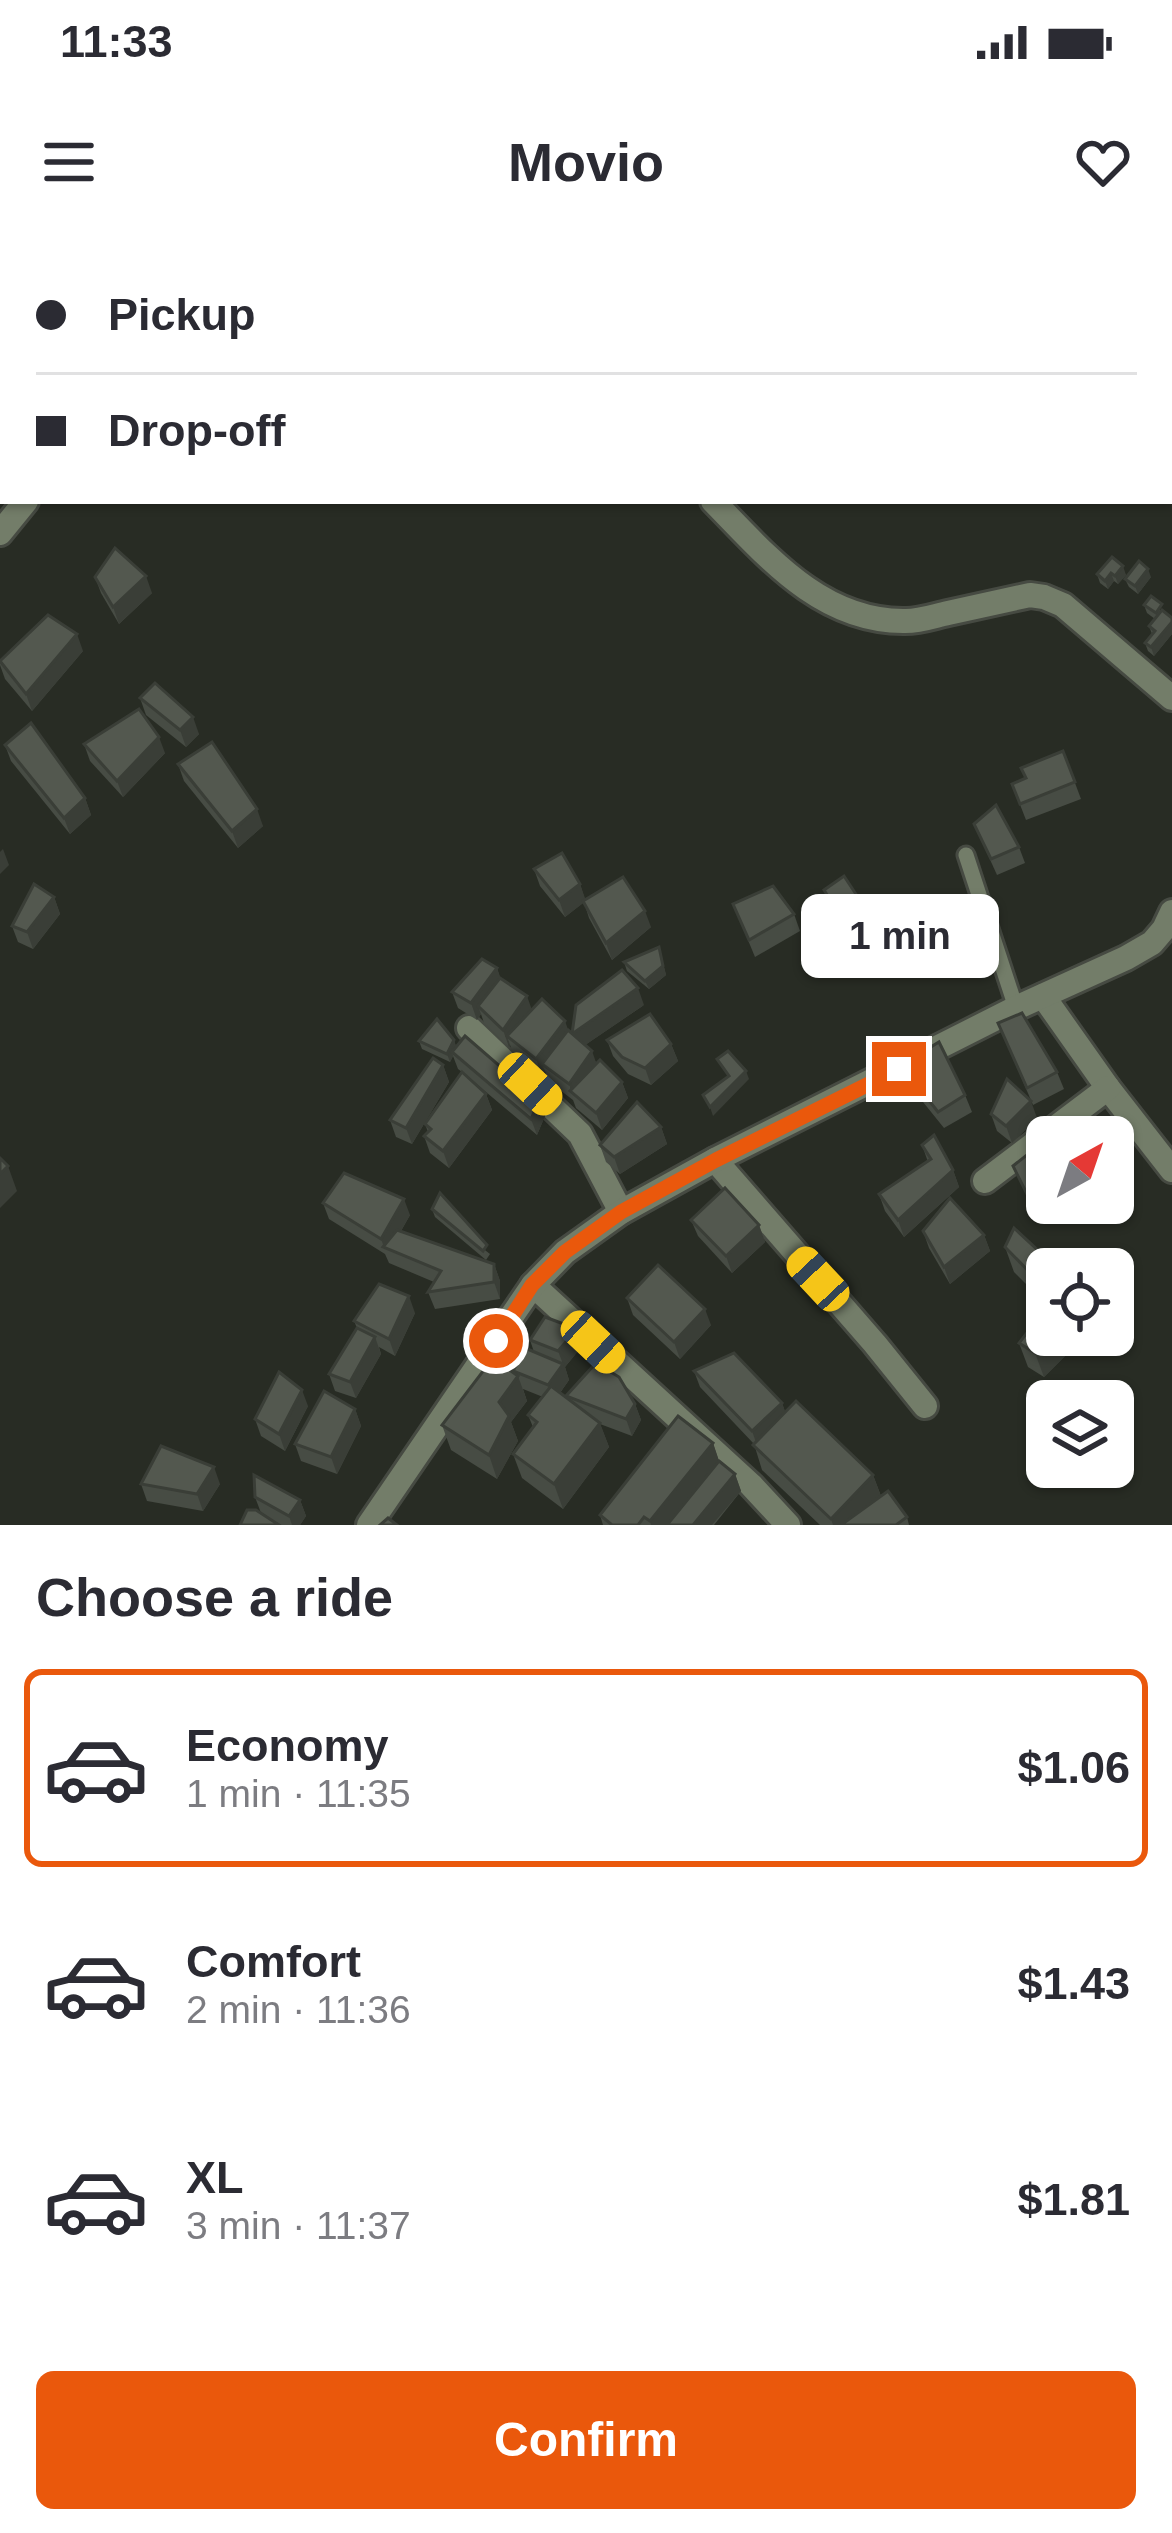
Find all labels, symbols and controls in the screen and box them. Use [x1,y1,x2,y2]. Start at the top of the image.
text: 11:33 [60,16,173,67]
icon: menu [36,129,102,195]
icon: heart [1070,129,1136,195]
text: Movio [508,132,664,192]
text: Pickup [108,289,256,340]
text: Drop-off [108,405,285,456]
callout: 1 min [800,895,998,979]
text: 1 min [849,914,951,957]
route end [872,1042,926,1096]
car [491,1046,569,1122]
north arrow [1026,1116,1134,1224]
map controls [1026,1116,1134,1488]
car [780,1240,856,1318]
button: locate [1026,1248,1134,1356]
car [554,1304,632,1380]
route start [469,1314,523,1368]
button: layers [1026,1380,1134,1488]
text: Choose a ride [36,1567,393,1627]
icon: car [42,1714,150,1822]
text: Economy [186,1720,389,1771]
text: $1.06 [1017,1742,1130,1793]
text: 1 min · 11:35 [186,1772,411,1815]
icon: car [42,1930,150,2038]
text: Comfort [186,1936,361,1987]
text: $1.43 [1017,1958,1130,2009]
text: 2 min · 11:36 [186,1988,411,2031]
icon: car [42,2146,150,2254]
text: XL [186,2152,244,2203]
text: $1.81 [1017,2174,1130,2225]
text: 3 min · 11:37 [186,2204,411,2247]
button: Confirm [36,2371,1136,2509]

